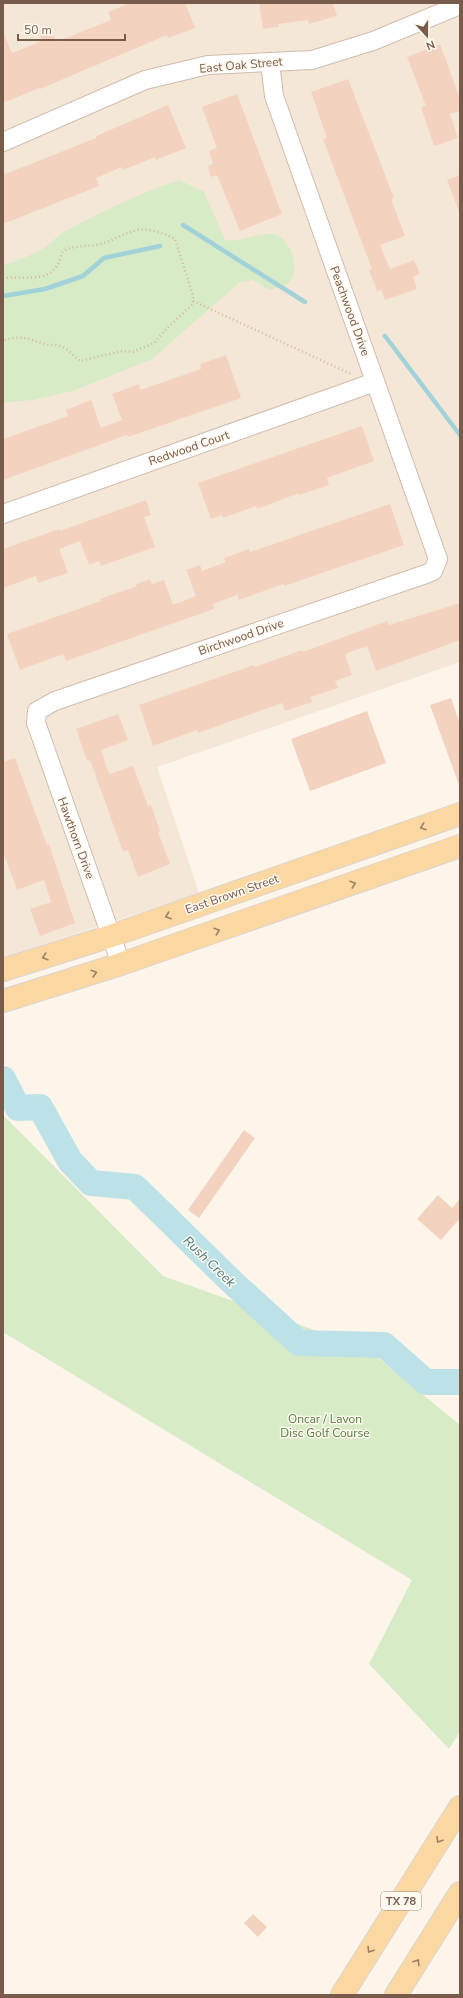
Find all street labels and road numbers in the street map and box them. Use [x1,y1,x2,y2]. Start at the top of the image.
street label: East Oak Street [199,53,284,77]
street label: Peachwood Drive [326,264,374,358]
street label: Redwood Court [146,426,232,469]
street label: Birchwood Drive [196,615,286,659]
street label: Hawthorn Drive [54,795,98,881]
street label: East Brown Street [183,870,282,918]
road number: TX 78 [381,1892,421,1910]

